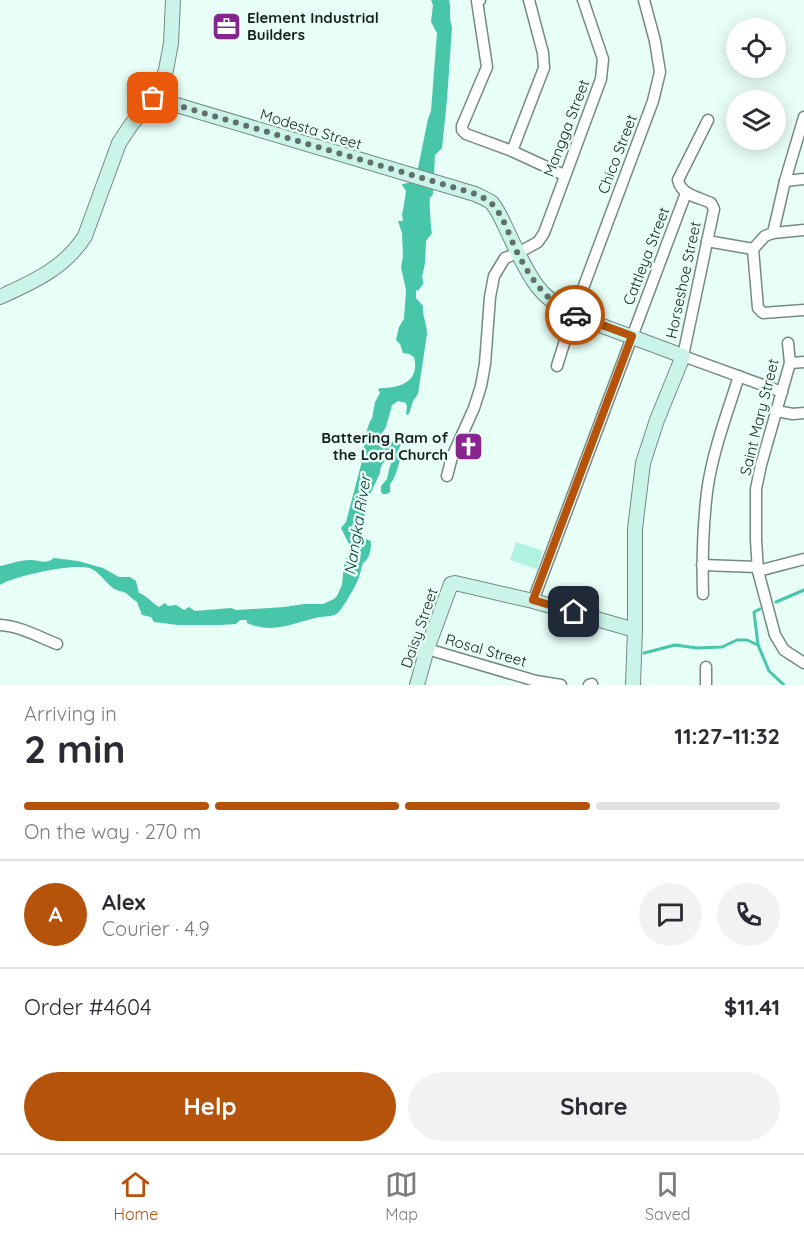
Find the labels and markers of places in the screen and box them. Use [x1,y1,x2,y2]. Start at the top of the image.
place label: Element Industrial Builders [247,8,379,44]
office icon: Element Industrial Builders [210,10,242,42]
pin [127,72,178,123]
place label: Battering Ram of the Lord Church [321,428,448,464]
church icon: Battering Ram of the Lord Church [453,430,485,462]
pin [548,586,599,637]

